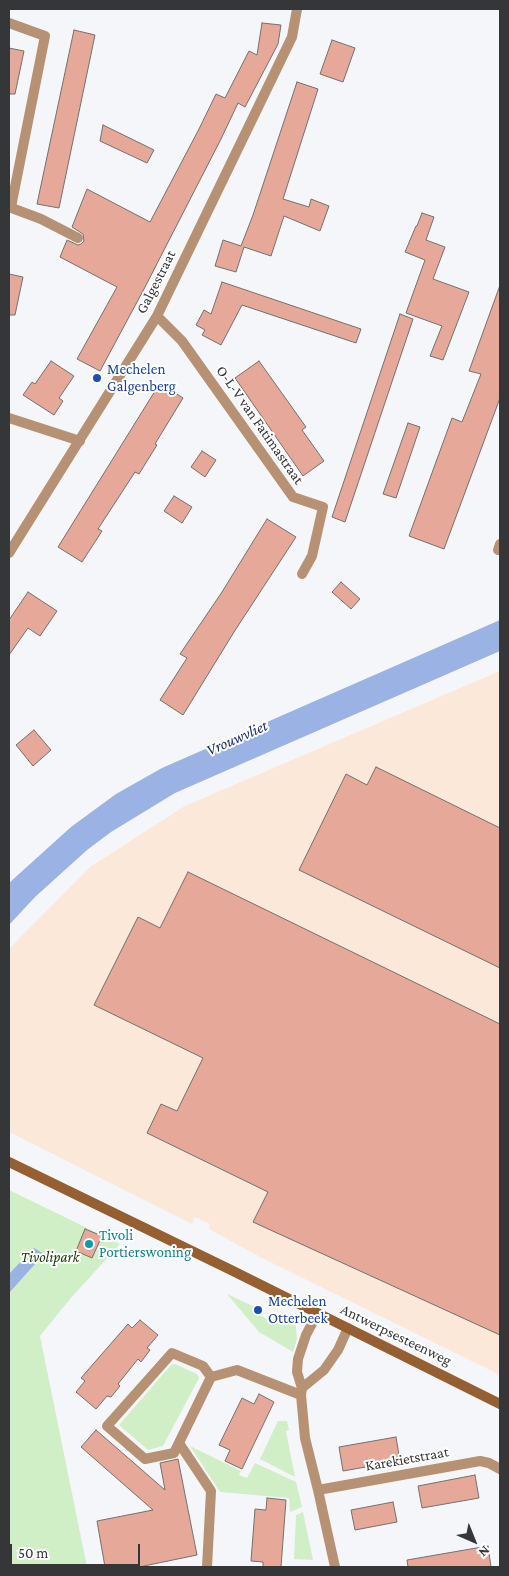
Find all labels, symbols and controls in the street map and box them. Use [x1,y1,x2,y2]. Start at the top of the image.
street label: Galgestraat [132,247,180,317]
place label: Mechelen Galgenberg [107,360,176,395]
street label: O-L-V van Fatimastraat [212,362,308,488]
marker: Mechelen Galgenberg [91,372,103,384]
water label: Vrouwvliet [203,716,271,760]
place label: Tivoli Portierswoning [99,1226,191,1261]
marker: Tivoli Portierswoning [83,1238,95,1250]
park label: Tivolipark [21,1248,79,1266]
place label: Mechelen Otterbeek [268,1292,328,1327]
street label: Antwerpsesteenweg [338,1300,454,1370]
marker: Mechelen Otterbeek [252,1304,264,1316]
street label: Karekietstraat [364,1443,450,1475]
north arrow [449,1516,499,1566]
scale bar [12,1534,142,1566]
text: N [475,1543,493,1561]
text: 50 m [18,1545,48,1561]

